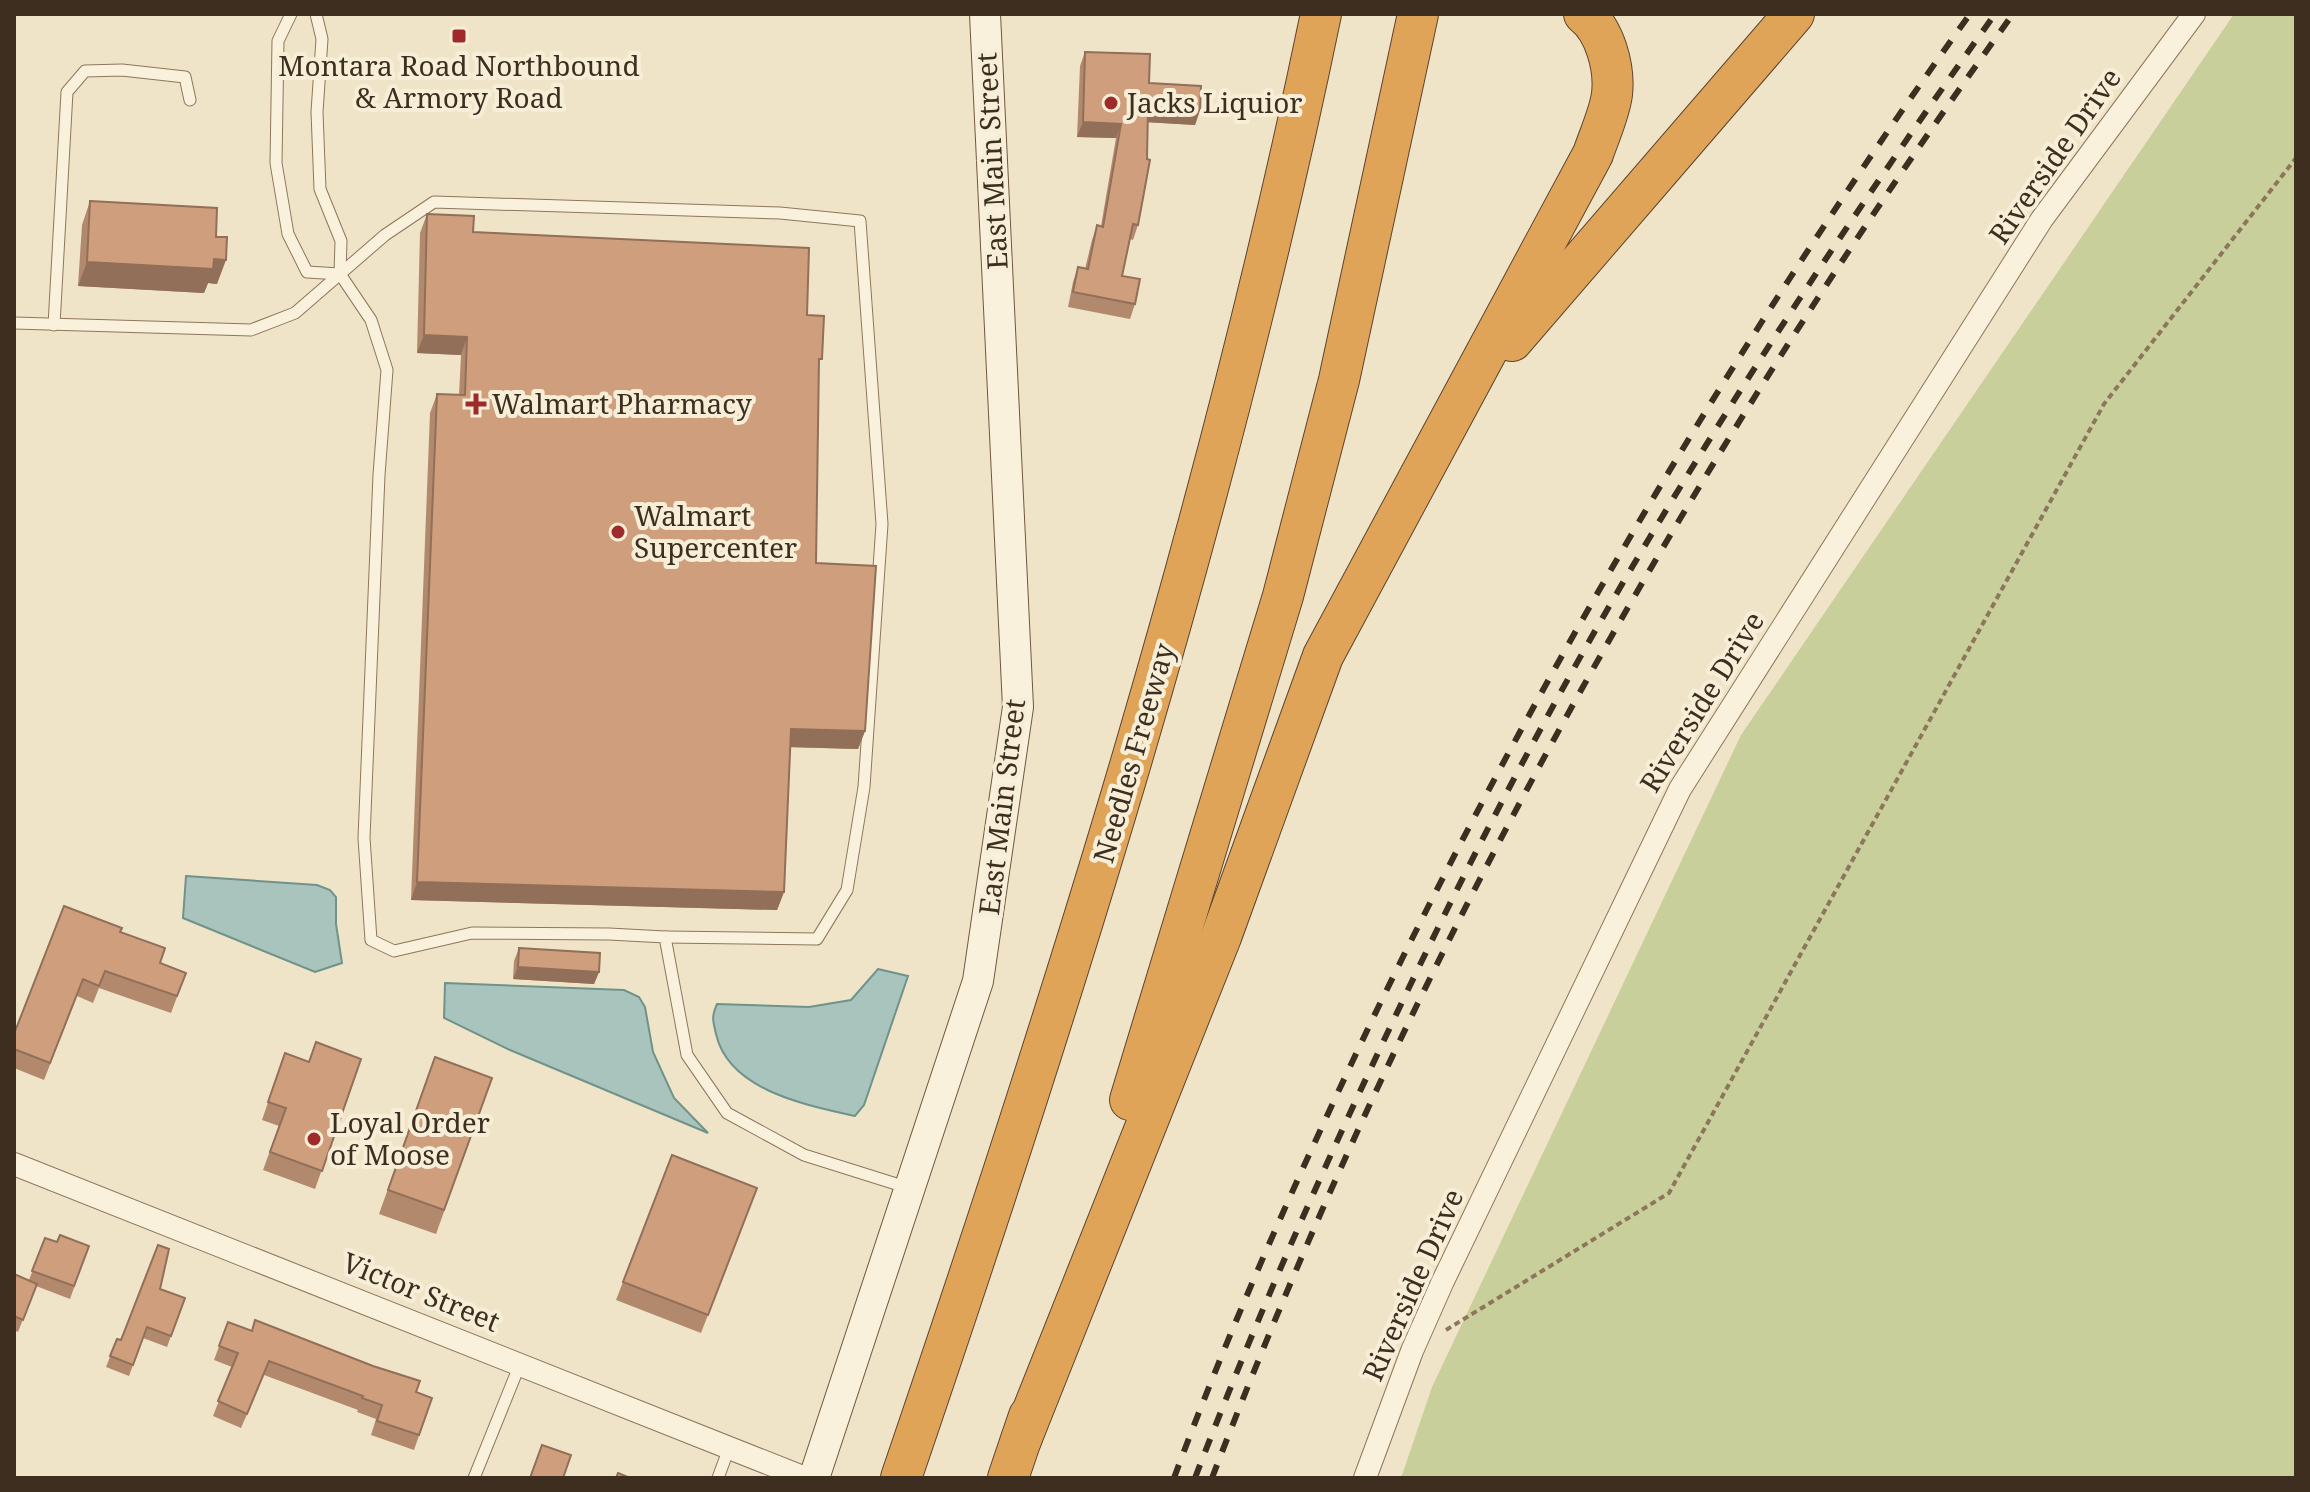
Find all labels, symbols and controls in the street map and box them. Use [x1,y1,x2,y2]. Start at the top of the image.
marker: Montara Road Northbound & Armory Road [450,27,468,45]
place label: Montara Road Northbound & Armory Road [278,46,640,116]
street label: East Main Street [966,51,1016,271]
street label: Riverside Drive [1979,60,2129,251]
place label: Jacks Liquior [1126,83,1303,121]
marker: Jacks Liquior [1102,94,1120,112]
place label: Walmart Pharmacy [492,384,752,422]
marker: Walmart Pharmacy [467,395,485,413]
place label: Walmart Supercenter [634,496,797,566]
marker: Walmart Supercenter [609,523,627,541]
street label: Riverside Drive [1630,604,1772,799]
street label: Needles Freeway [1084,638,1183,867]
street label: East Main Street [969,697,1033,917]
place label: Loyal Order of Moose [330,1103,490,1173]
marker: Loyal Order of Moose [305,1130,323,1148]
street label: Riverside Drive [1353,1183,1471,1387]
street label: Victor Street [337,1242,506,1340]

